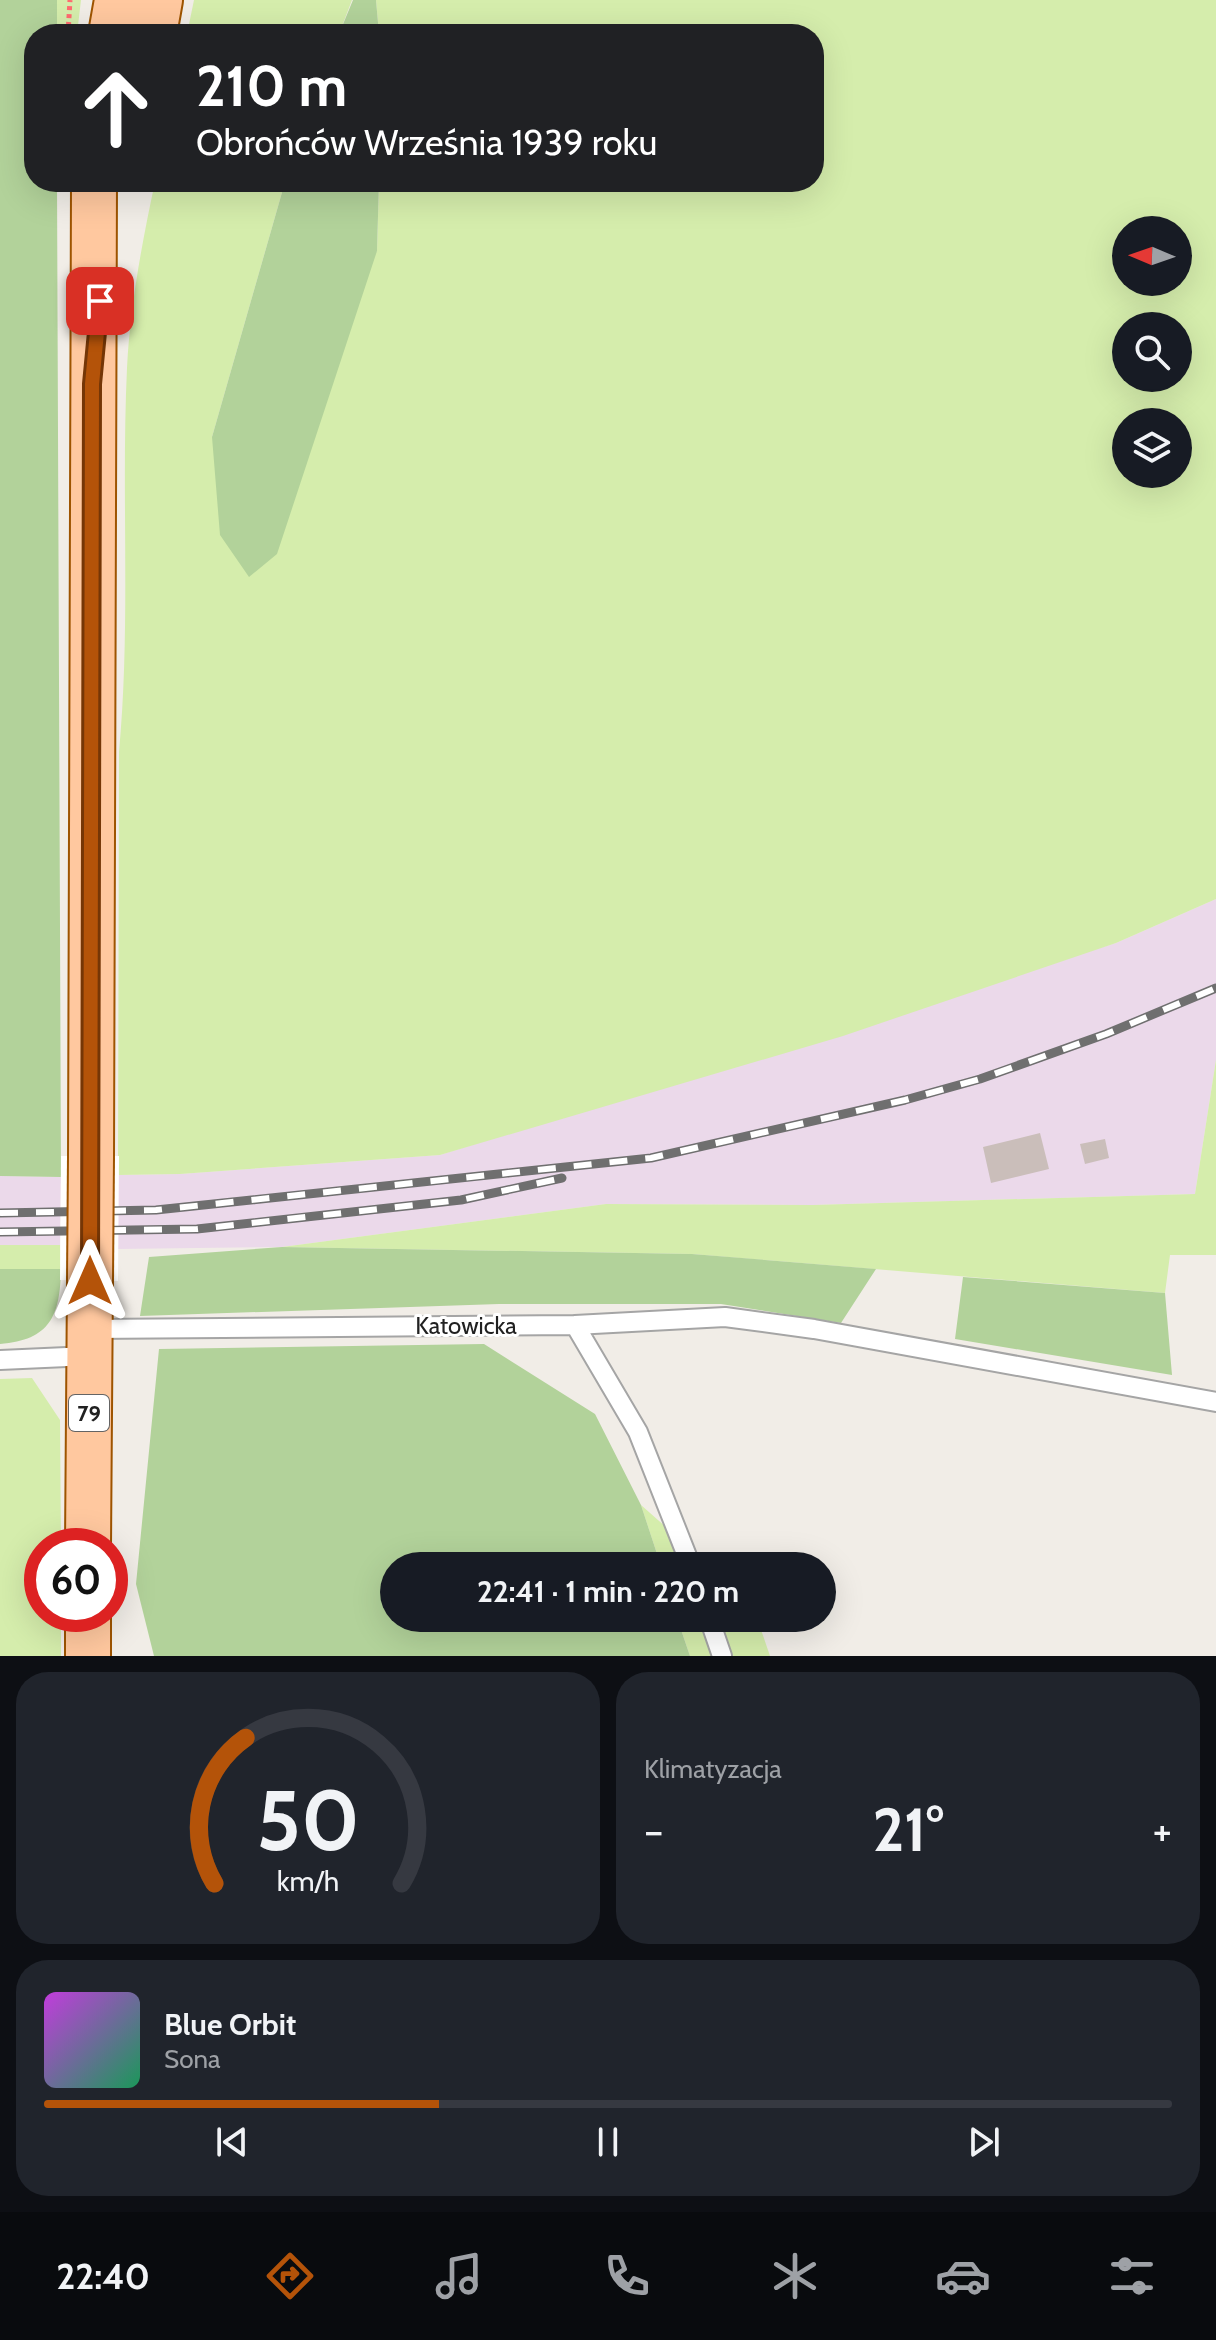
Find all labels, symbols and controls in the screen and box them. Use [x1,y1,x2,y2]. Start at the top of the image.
text: 210 m [196,52,347,120]
icon: ahead [64,56,168,160]
text: Obrońców Września 1939 roku [196,120,657,164]
north arrow [1112,216,1192,296]
map controls [1112,216,1192,488]
pin [66,267,134,335]
icon: arrive [78,279,122,323]
button: search [1112,312,1192,392]
button: layers [1112,408,1192,488]
position arrow [48,1239,132,1323]
street label: Katowicka [415,1311,517,1340]
road number: 79 [69,1395,109,1431]
speed limit sign: 60 [24,1528,128,1632]
text: 22:41 · 1 min · 220 m [477,1573,739,1610]
text: Klimatyzacja [644,1753,782,1785]
text: 50 [256,1770,360,1871]
text: 21° [872,1793,944,1866]
text: − [644,1804,663,1857]
text: + [1153,1804,1172,1857]
text: km/h [277,1863,339,1898]
text: Blue Orbit [164,2006,296,2043]
text: Sona [164,2043,221,2075]
icon: previous [210,2120,254,2164]
icon: pause [586,2120,630,2164]
icon: next [962,2120,1006,2164]
icon: directions [262,2248,318,2304]
icon: music [431,2248,487,2304]
icon: phone [599,2248,655,2304]
icon: climate [767,2248,823,2304]
icon: car [935,2248,991,2304]
icon: filters [1104,2248,1160,2304]
text: 22:40 [56,2254,150,2298]

